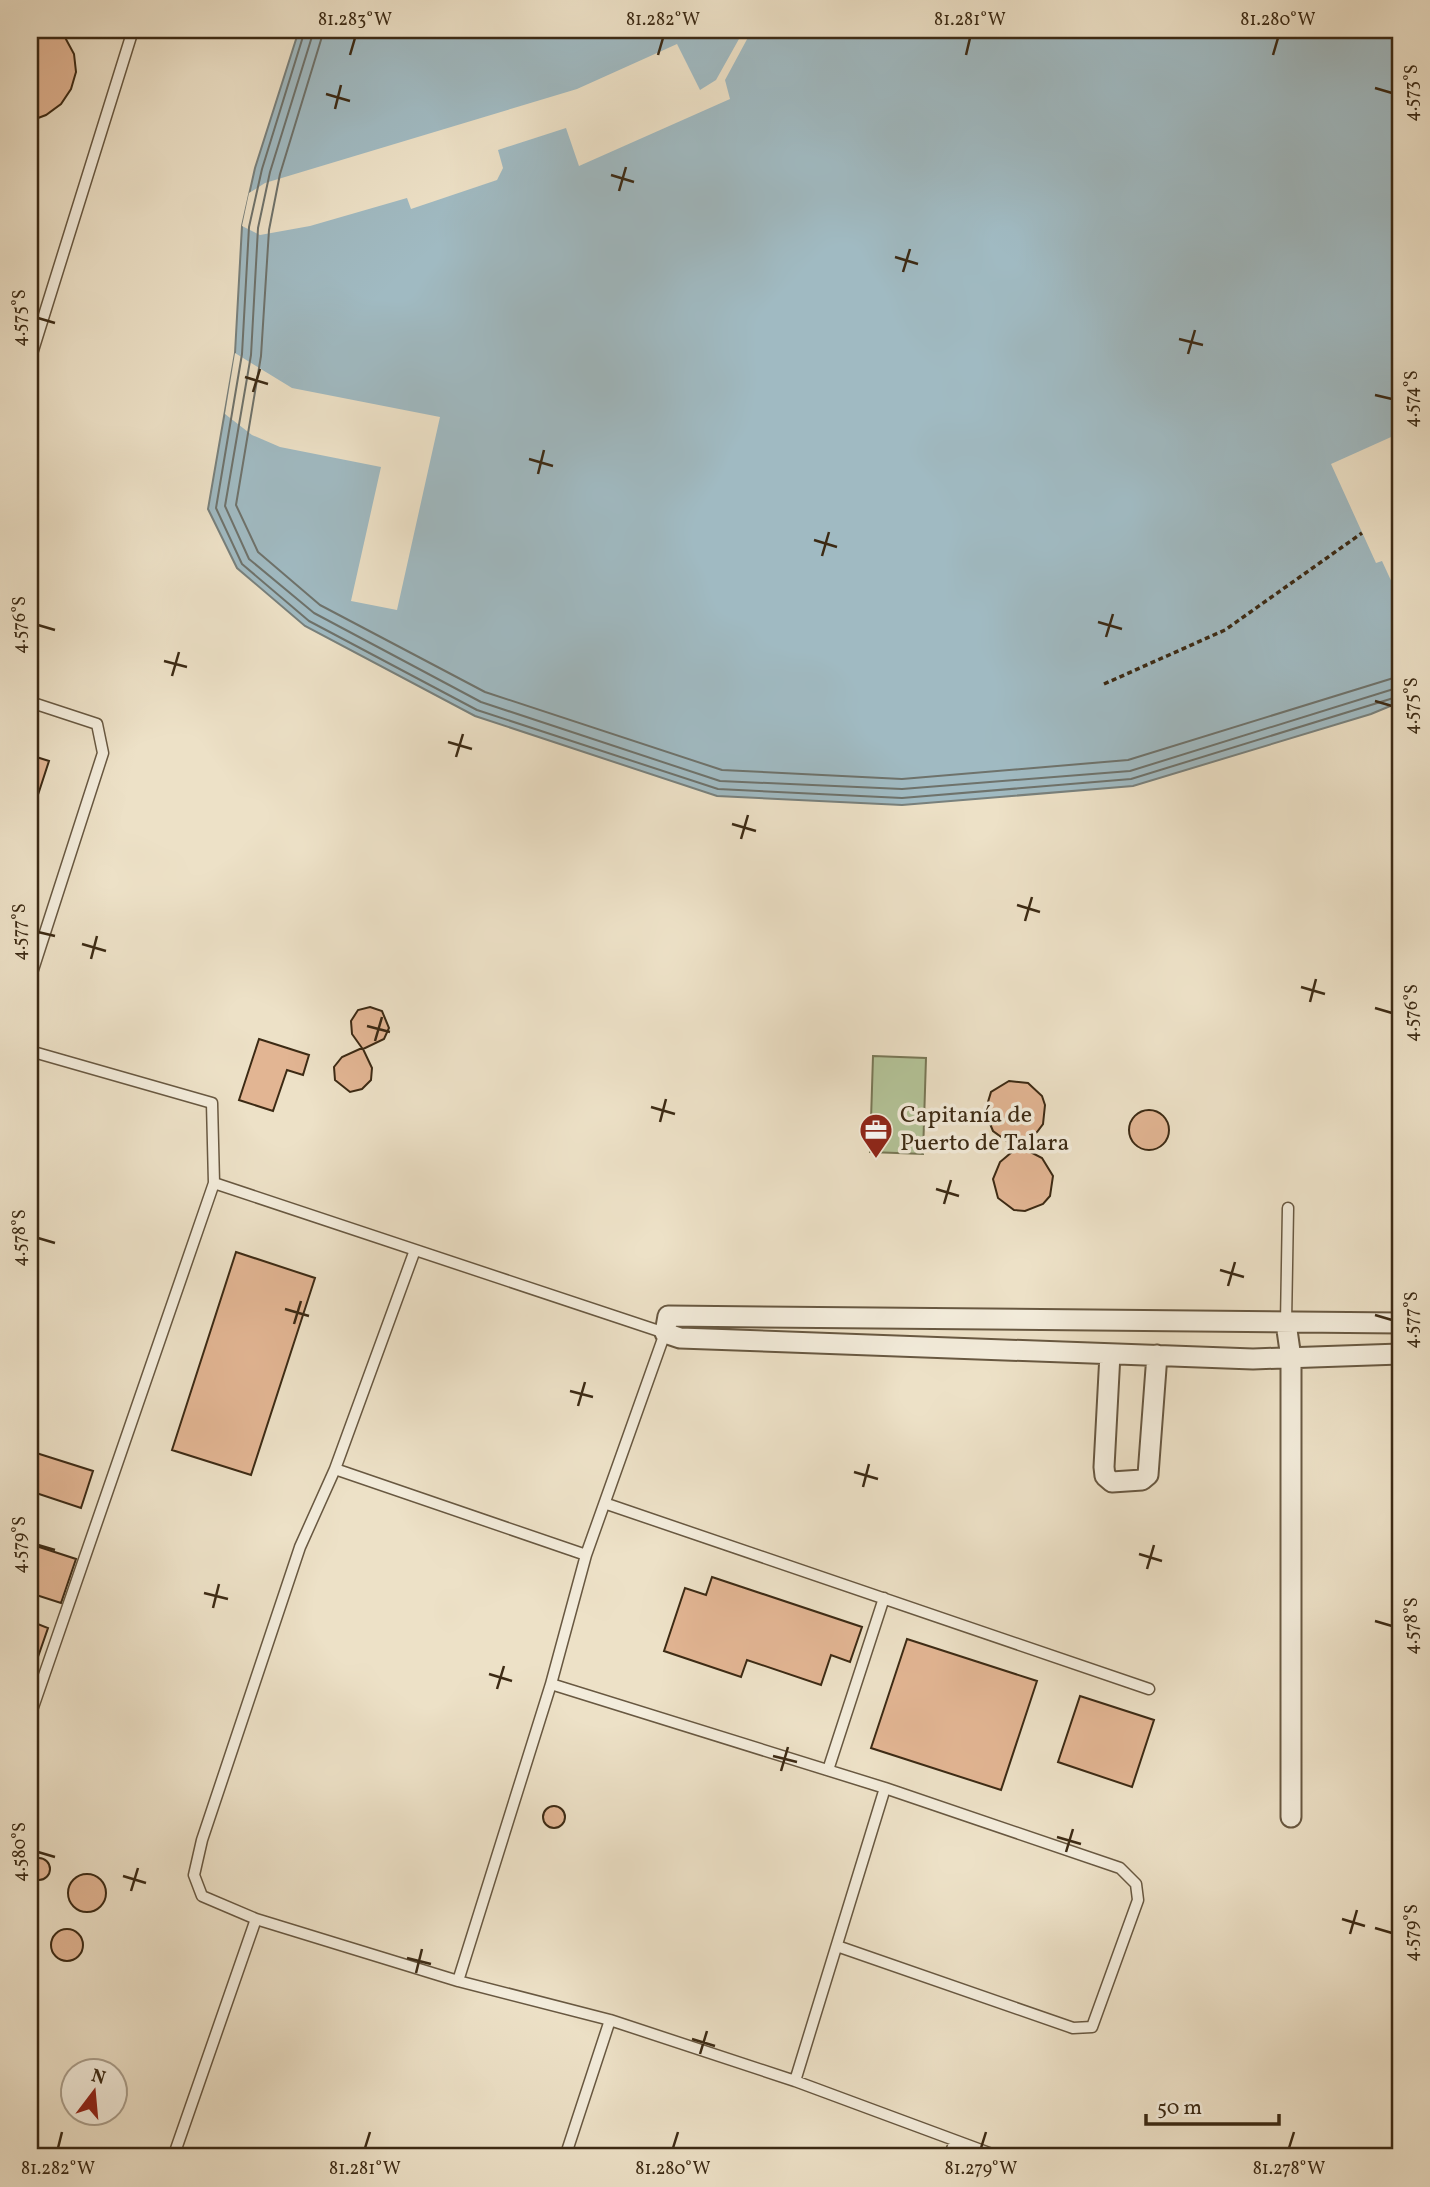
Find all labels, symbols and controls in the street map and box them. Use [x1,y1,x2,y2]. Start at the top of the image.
text: 81.283°W [318,8,392,33]
text: 81.282°W [626,8,700,33]
text: 81.281°W [934,8,1006,33]
text: 81.280°W [1240,8,1316,33]
text: 4.573°S [1400,64,1425,122]
text: 4.575°S [8,289,33,347]
text: 4.574°S [1400,370,1425,428]
text: 4.576°S [8,596,33,654]
text: 4.575°S [1400,677,1425,735]
text: 4.577°S [8,903,33,961]
text: 4.576°S [1400,984,1425,1042]
place label: Capitanía de Puerto de Talara [900,1099,1069,1161]
office icon: Capitanía de Puerto de Talara [857,1111,895,1160]
text: 4.578°S [8,1209,33,1267]
text: 4.577°S [1400,1291,1425,1349]
text: 4.579°S [8,1516,33,1574]
text: 4.578°S [1400,1597,1425,1655]
text: 4.580°S [8,1822,33,1882]
text: 4.579°S [1400,1904,1425,1962]
north arrow [60,2058,130,2128]
text: N [88,2063,109,2092]
scale bar [1146,2082,1280,2126]
text: 50 m [1157,2094,1202,2123]
text: 81.282°W [21,2157,95,2182]
text: 81.281°W [329,2157,401,2182]
text: 81.280°W [635,2157,711,2182]
text: 81.279°W [945,2157,1017,2182]
text: 81.278°W [1253,2157,1325,2182]

